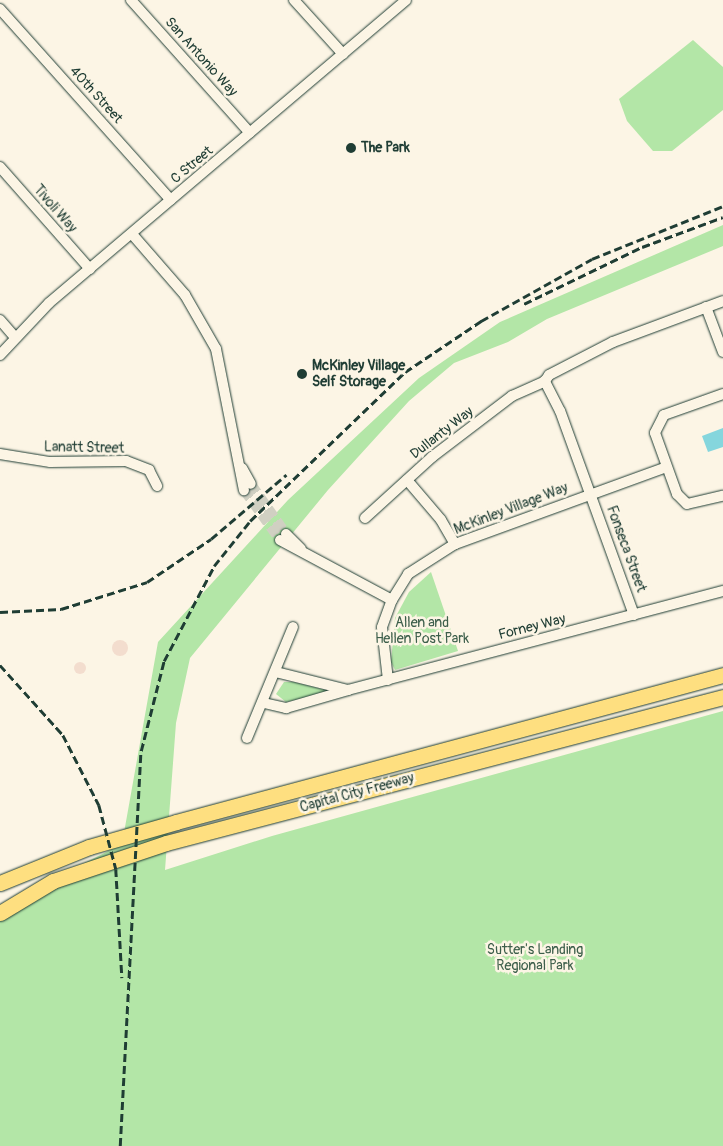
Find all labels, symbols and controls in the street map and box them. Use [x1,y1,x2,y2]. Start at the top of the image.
street label: San Antonio Way [161,14,241,100]
street label: 40th Street [66,63,126,127]
place label: The Park [361,140,410,156]
marker: The Park [345,142,357,154]
street label: C Street [168,143,216,187]
street label: Tivoli Way [30,182,80,236]
place label: McKinley Village Self Storage [312,358,405,391]
marker: McKinley Village Self Storage [296,368,308,380]
street label: Dullanty Way [407,403,477,463]
street label: Lanatt Street [44,439,124,457]
street label: McKinley Village Way [452,480,570,538]
street label: Fonseca Street [603,504,649,594]
street label: Forney Way [497,611,567,643]
park label: Allen and Hellen Post Park [375,615,469,648]
street label: Capital City Freeway [298,770,416,816]
park label: Sutter's Landing Regional Park [487,942,583,974]

